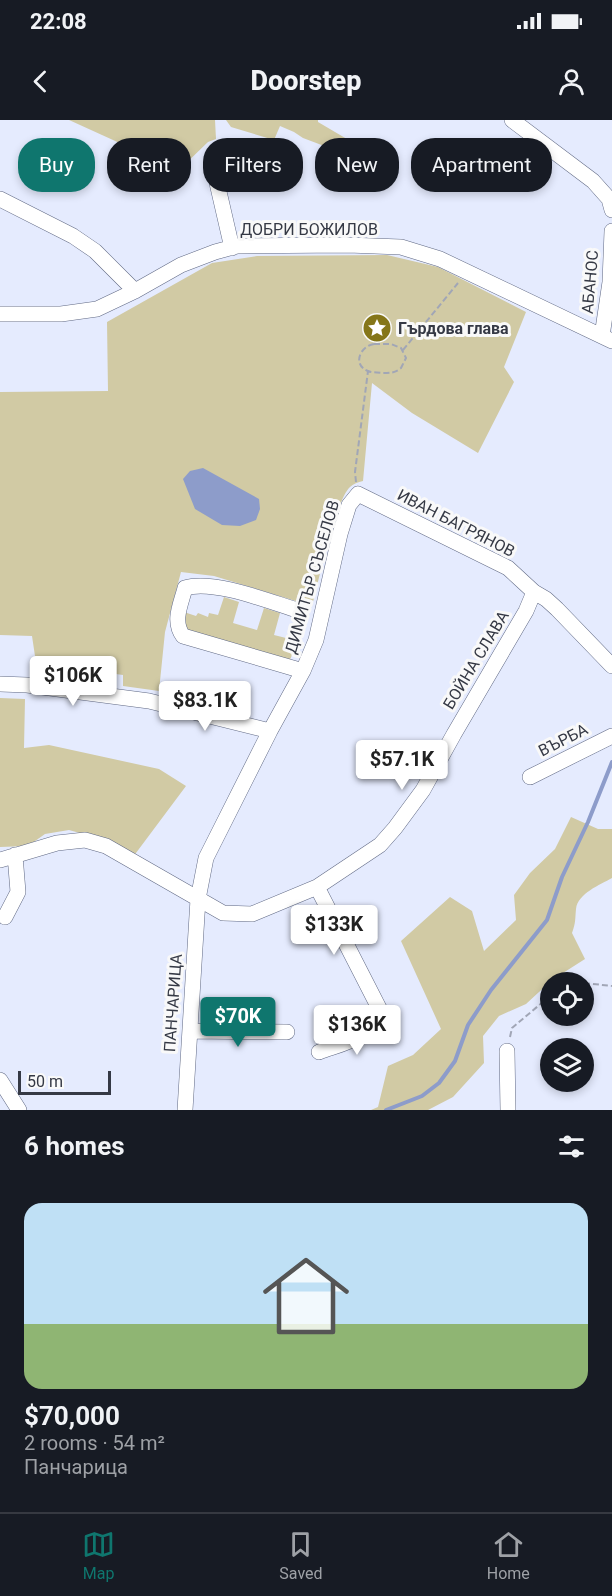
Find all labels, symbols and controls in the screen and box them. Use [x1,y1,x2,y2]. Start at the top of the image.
text: 22:08 [30,9,87,34]
icon: back [24,65,57,98]
text: Doorstep [251,65,361,97]
icon: person [555,65,588,98]
chip: Buy [18,138,95,192]
chip: Rent [107,138,191,192]
chip: Filters [203,138,303,192]
chip: New [315,138,399,192]
chip: Apartment [411,138,552,192]
street label: ДОБРИ БОЖИЛОВ [240,220,378,239]
street label: АБАНОС [578,249,602,315]
place icon: Гърдова глава [361,312,393,344]
place label: Гърдова глава [398,319,509,338]
street label: ИВАН БАГРЯНОВ [394,485,518,561]
street label: ДИМИТЪР СЪСЕЛОВ [281,498,343,656]
street label: БОЙНА СЛАВА [439,607,513,713]
pin: $106K [31,656,115,707]
text: $106K [44,663,102,687]
pin: $83.1K [156,681,254,732]
text: $83.1K [173,688,237,712]
street label: ВЪРБА [535,719,591,760]
pin: $57.1K [353,740,451,791]
text: $57.1K [370,747,434,771]
pin: $133K [292,905,376,956]
text: $133K [305,912,363,936]
street label: ПАНЧАРИЦА [160,953,186,1053]
map controls [540,972,594,1092]
button: locate [540,972,594,1026]
pin: $70K [202,997,274,1048]
text: $70K [214,1004,262,1028]
pin: $136K [315,1005,399,1056]
text: $136K [328,1012,386,1036]
button: layers [540,1038,594,1092]
scale bar [18,1068,111,1096]
text: 50 m [27,1072,63,1091]
icon: filters [555,1130,588,1163]
text: 6 homes [24,1131,125,1161]
icon: home [252,1242,360,1350]
text: $70,000 [24,1401,120,1431]
text: 2 rooms · 54 m² [24,1431,165,1455]
text: Панчарица [24,1455,128,1479]
tab: Map [82,1528,115,1583]
tab: Saved [279,1528,323,1583]
tab: Home [487,1528,530,1583]

